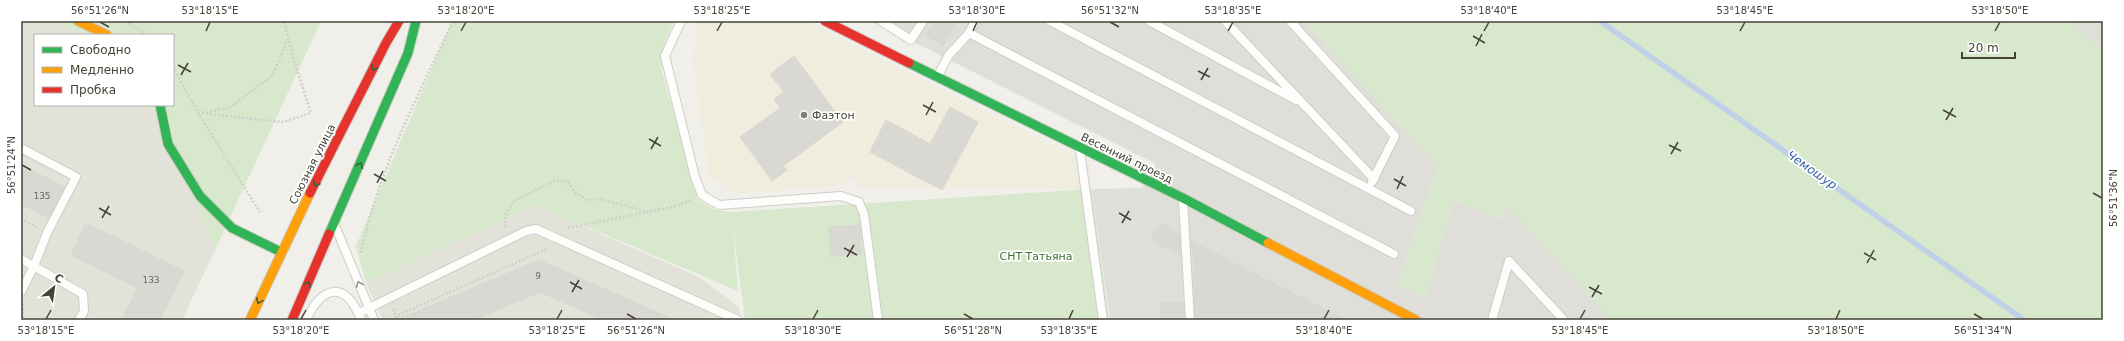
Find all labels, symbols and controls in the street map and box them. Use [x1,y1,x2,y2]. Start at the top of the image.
text: 56°51'26"N [71,5,129,16]
text: 53°18'15"E [182,5,238,16]
text: 53°18'20"E [438,5,494,16]
text: 53°18'25"E [694,5,750,16]
text: 53°18'30"E [949,5,1005,16]
text: 56°51'32"N [1081,5,1139,16]
text: 53°18'35"E [1205,5,1261,16]
text: 53°18'40"E [1461,5,1517,16]
text: 53°18'45"E [1717,5,1773,16]
text: 53°18'50"E [1972,5,2028,16]
legend [34,34,174,106]
scale bar [1962,34,2015,60]
text: 20 m [1968,41,1999,55]
text: Свободно [70,43,131,57]
text: Медленно [70,63,134,77]
one-way arrow [371,63,379,71]
text: Пробка [70,83,116,97]
place label: Фаэтон [812,109,855,122]
marker: Фаэтон [799,110,809,120]
street label: Союзная улица [287,122,338,207]
street label: Весенний проезд [1079,131,1175,186]
text: 56°51'24"N [6,136,17,194]
water label: Чемошур [1784,148,1840,193]
one-way arrow [355,162,363,169]
text: 56°51'36"N [2108,169,2119,227]
one-way arrow [313,179,320,187]
house number: 135 [33,191,51,201]
park label: СНТ Татьяна [999,250,1073,263]
north arrow [34,267,74,307]
text: С [52,271,65,286]
house number: 9 [535,271,541,281]
house number: 133 [142,275,160,285]
one-way arrow [356,280,364,287]
one-way arrow [303,281,311,289]
one-way arrow [256,296,264,304]
text: 53°18'15"E [18,325,74,336]
text: 53°18'20"E [273,325,329,336]
text: 53°18'25"E [529,325,585,336]
text: 56°51'26"N [607,325,665,336]
text: 53°18'30"E [785,325,841,336]
text: 56°51'28"N [944,325,1002,336]
text: 53°18'35"E [1041,325,1097,336]
text: 53°18'40"E [1296,325,1352,336]
text: 53°18'45"E [1552,325,1608,336]
text: 53°18'50"E [1808,325,1864,336]
text: 56°51'34"N [1954,325,2012,336]

